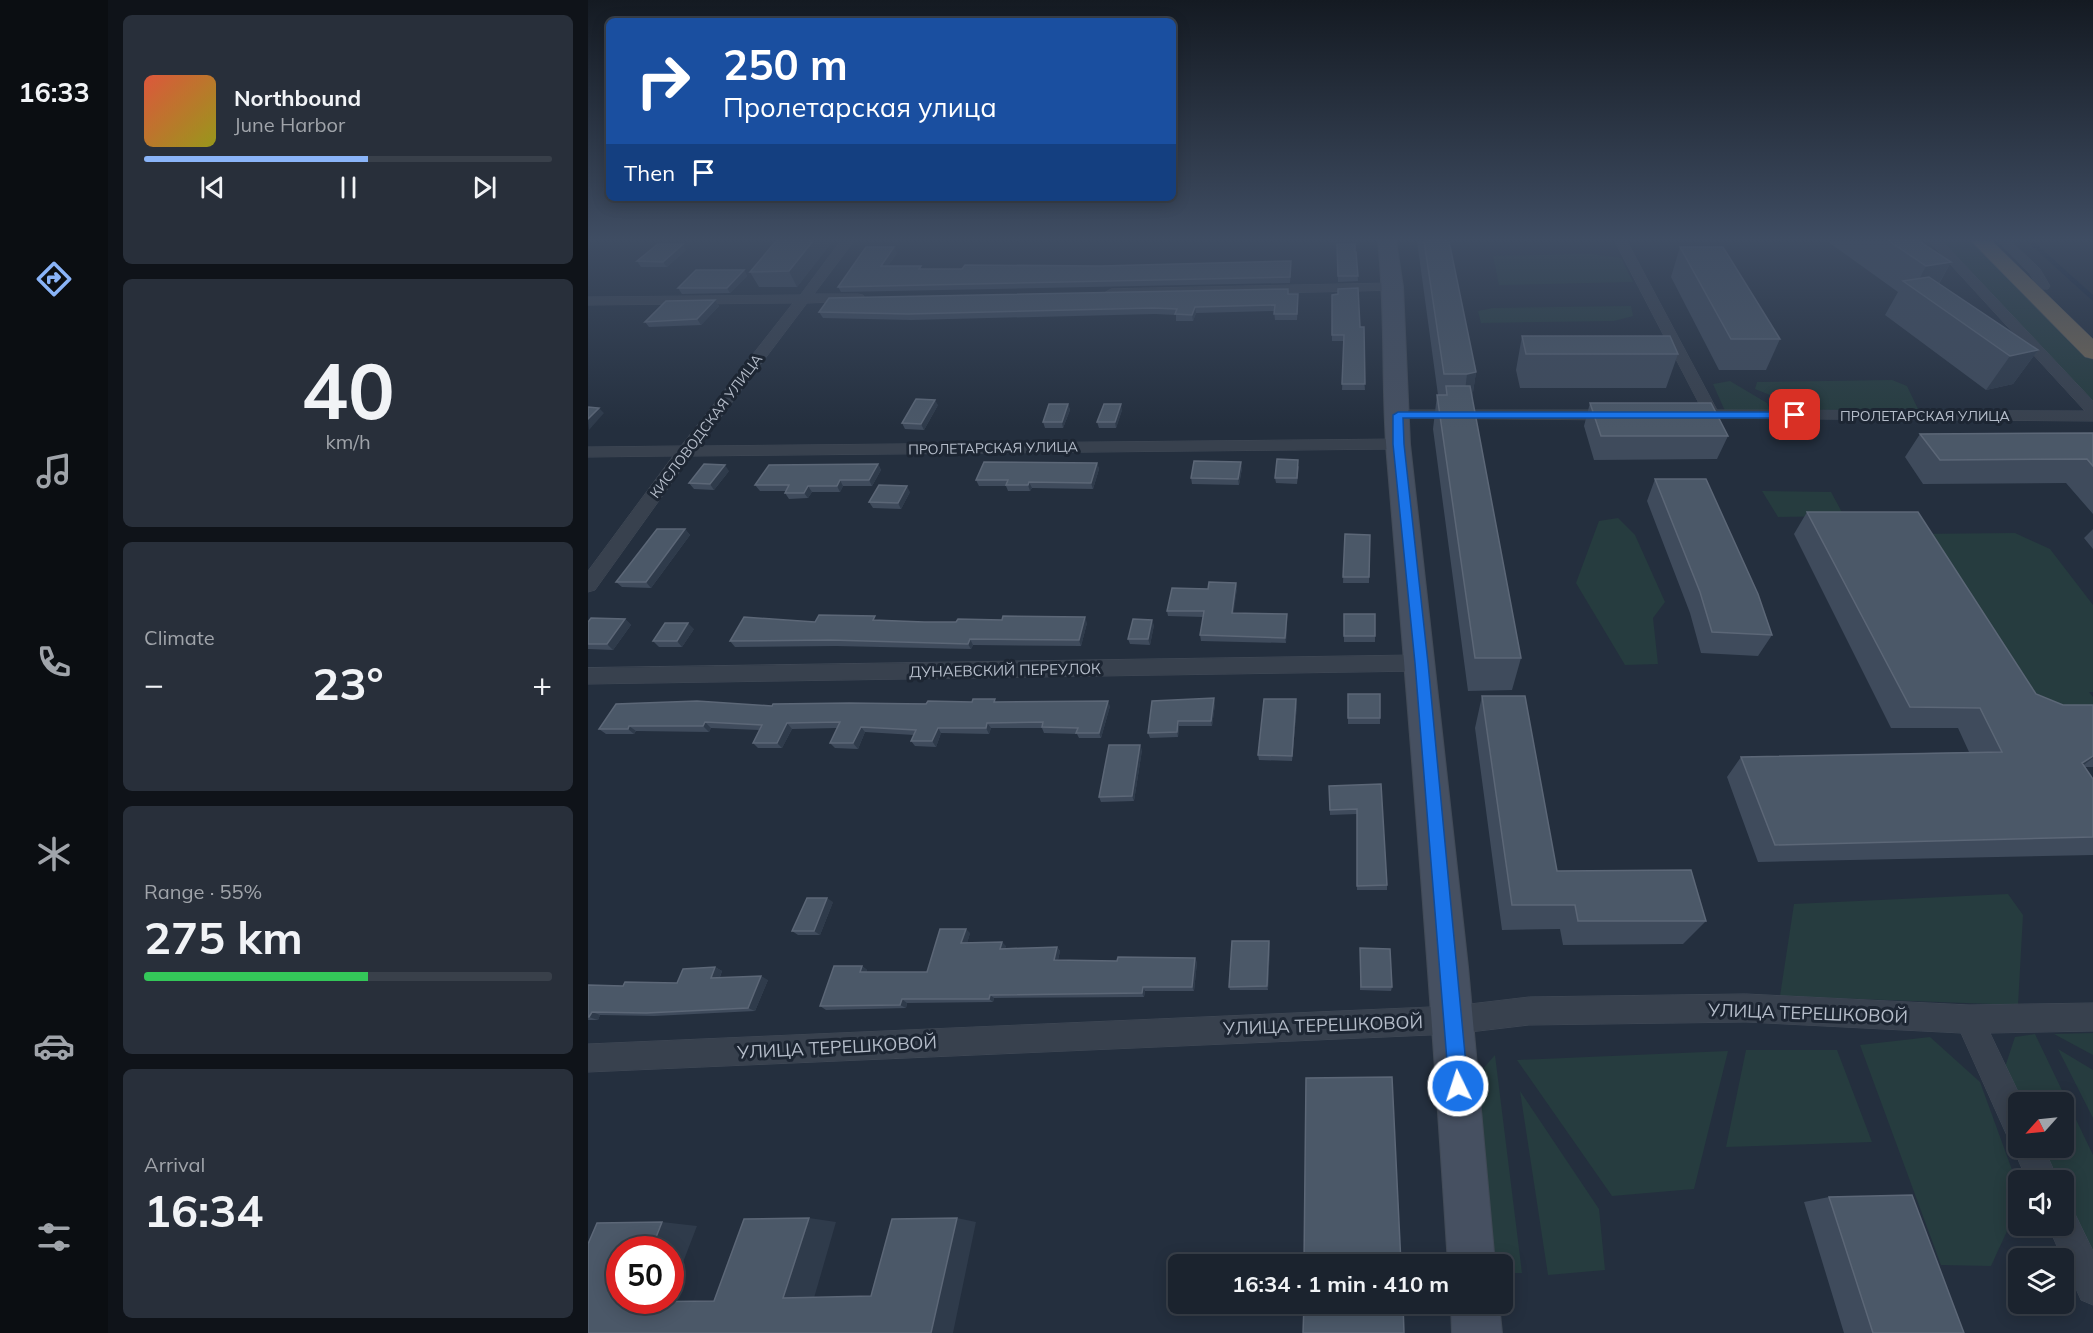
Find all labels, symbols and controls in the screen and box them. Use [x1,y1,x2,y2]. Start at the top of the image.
text: 250 m [723,38,848,91]
icon: right [624,42,702,120]
text: 16:33 [18,75,90,109]
text: Northbound [234,84,361,112]
text: Пролетарская улица [723,90,997,124]
text: June Harbor [234,112,345,137]
icon: arrive [687,156,720,189]
text: Then [624,159,675,187]
icon: previous [196,171,229,204]
icon: pause [332,171,365,204]
icon: next [468,171,501,204]
icon: directions [33,258,75,300]
text: 40 [301,341,395,439]
street label: КИСЛОВОДСКАЯ УЛИЦА [646,350,767,502]
pin [1769,389,1820,440]
icon: arrive [1778,398,1811,431]
street label: ПРОЛЕТАРСКАЯ УЛИЦА [1840,407,2011,425]
text: km/h [325,429,371,454]
street label: ПРОЛЕТАРСКАЯ УЛИЦА [908,438,1079,458]
icon: music [33,450,75,492]
text: Climate [144,625,215,650]
icon: phone [33,641,75,683]
text: 23° [312,655,384,711]
street label: ДУНАЕВСКИЙ ПЕРЕУЛОК [909,659,1101,681]
text: − [144,663,164,704]
text: + [532,663,552,704]
icon: climate [33,833,75,875]
text: Range · 55% [144,879,262,904]
text: 275 km [144,909,303,965]
street label: УЛИЦА ТЕРЕШКОВОЙ [1707,998,1908,1028]
street label: УЛИЦА ТЕРЕШКОВОЙ [1222,1010,1423,1040]
icon: car [33,1025,75,1067]
street label: УЛИЦА ТЕРЕШКОВОЙ [736,1030,937,1064]
position arrow [1426,1054,1490,1118]
north arrow [2008,1092,2074,1158]
map controls [2008,1092,2074,1314]
text: Arrival [144,1152,205,1177]
button: sound [2008,1170,2074,1236]
text: 16:34 [144,1182,263,1238]
icon: filters [33,1216,75,1258]
speed limit sign: 50 [606,1236,684,1314]
button: layers [2008,1248,2074,1314]
text: 16:34 · 1 min · 410 m [1232,1270,1449,1298]

